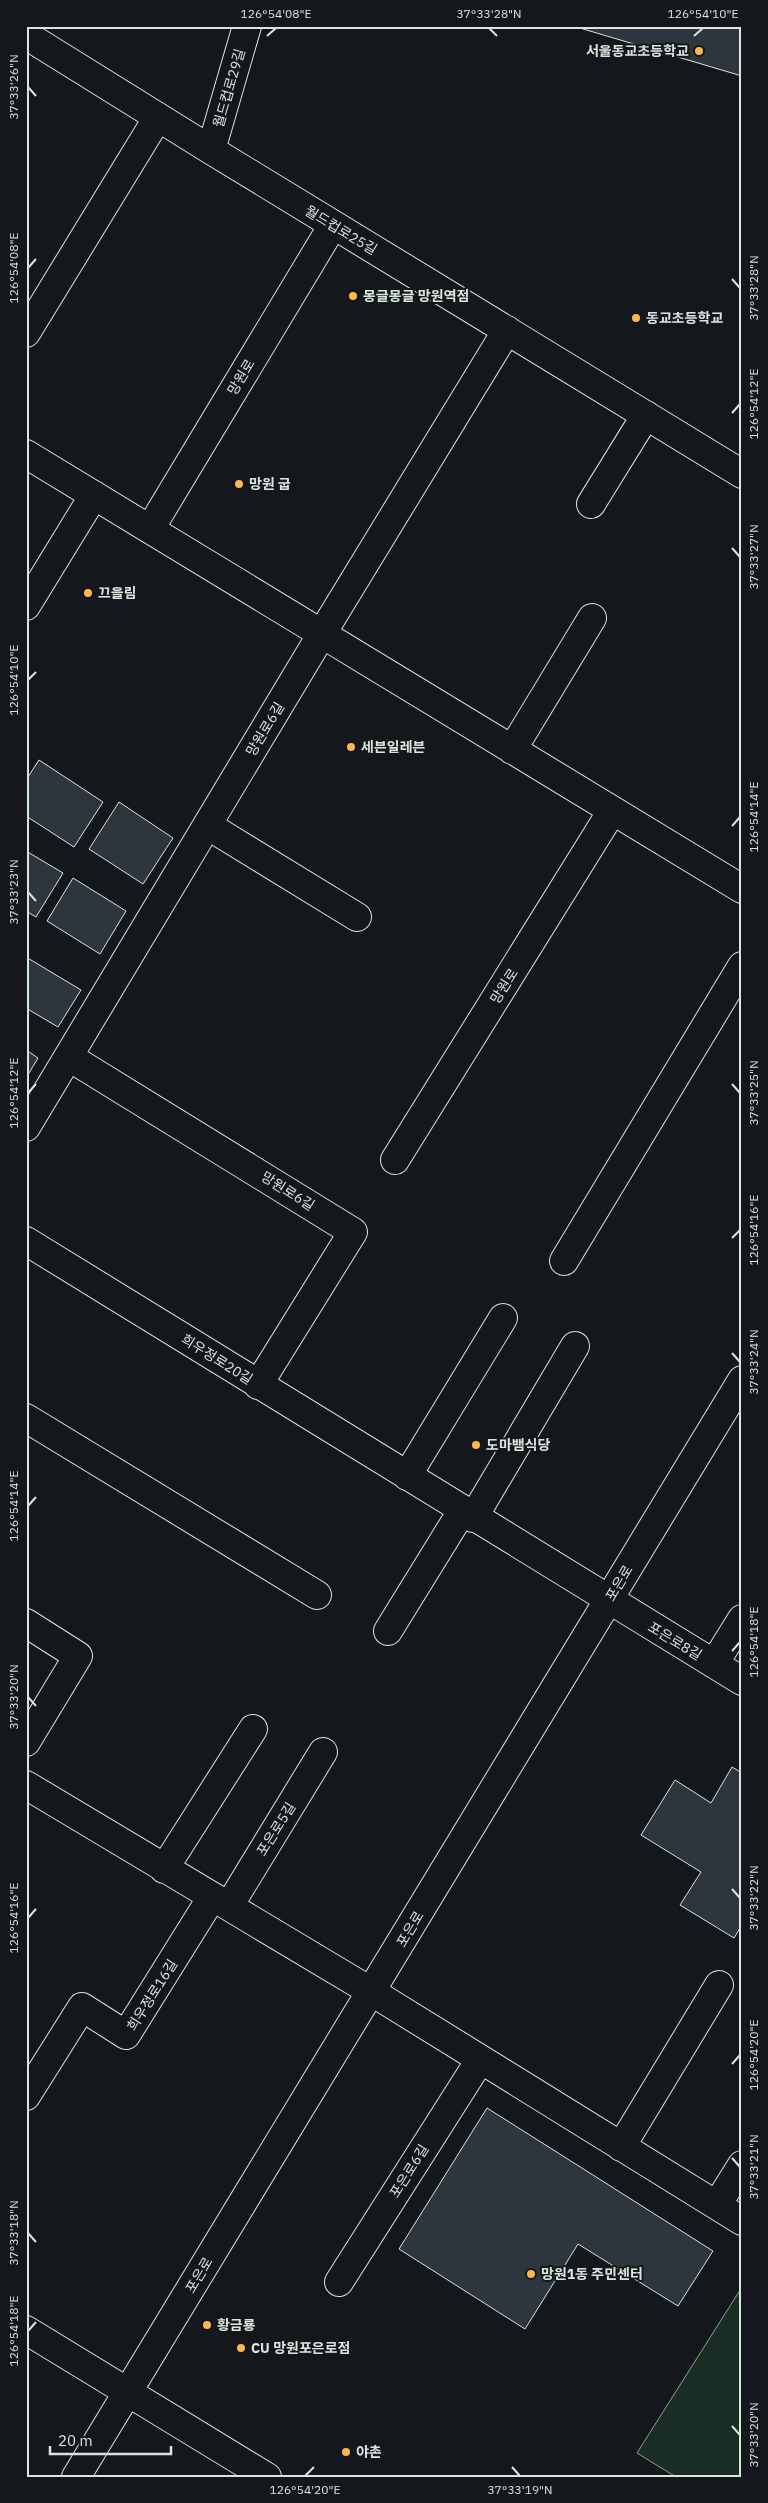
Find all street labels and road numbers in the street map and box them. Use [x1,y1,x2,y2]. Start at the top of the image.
street label: 월드컵로29길 [209,46,249,130]
street label: 월드컵로25길 [302,201,380,259]
street label: 망원로 [223,356,259,398]
street label: 망원로6길 [242,699,288,759]
street label: 망원로 [486,965,522,1007]
street label: 망원로6길 [258,1167,318,1215]
street label: 희우정로20길 [178,1330,256,1388]
street label: 포은로 [601,1562,637,1604]
street label: 포은로8길 [645,1618,705,1664]
street label: 포은로5길 [252,1799,300,1859]
street label: 포은로 [392,1908,428,1950]
street label: 희우정로16길 [123,1956,181,2034]
street label: 포은로6길 [385,2141,433,2201]
street label: 포은로 [181,2254,217,2296]

